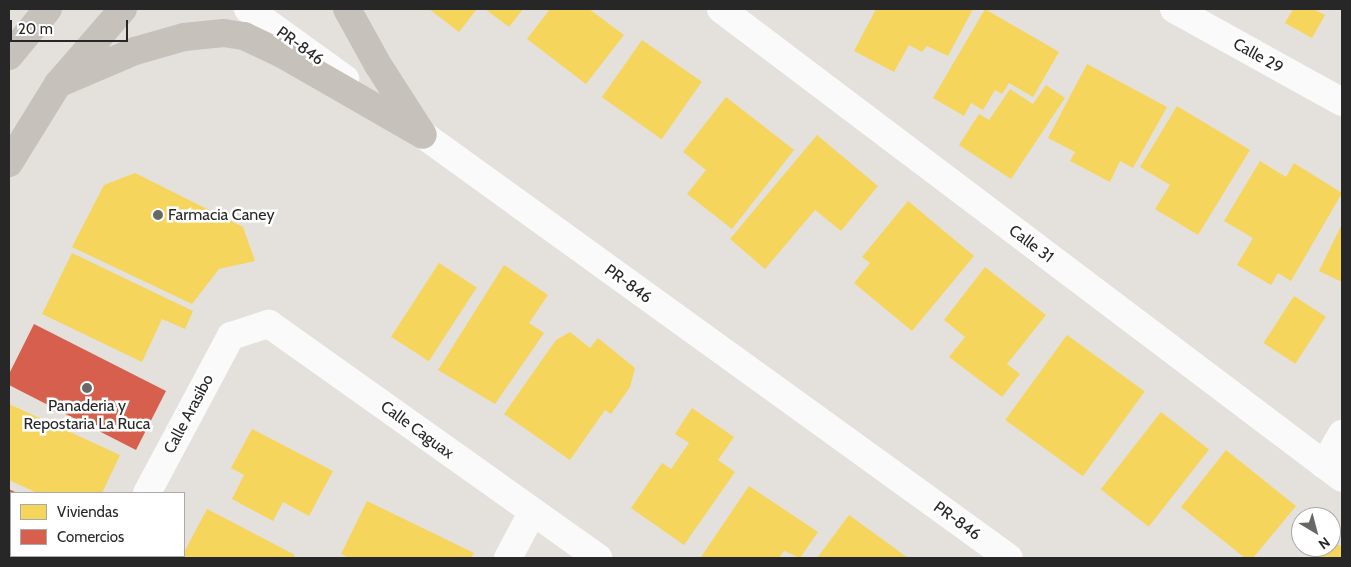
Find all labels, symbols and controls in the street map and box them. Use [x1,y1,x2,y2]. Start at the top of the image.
scale bar [12,10,130,42]
text: 20 m [18,20,53,38]
street label: PR-846 [273,22,327,70]
street label: Calle 29 [1230,34,1286,78]
place label: Farmacia Caney [168,205,275,225]
marker: Farmacia Caney [152,209,164,221]
street label: Calle 31 [1005,221,1057,267]
street label: PR-846 [601,260,655,308]
street label: Calle Arasibo [160,371,218,457]
marker: Panaderia y Repostaria La Ruca [81,382,93,394]
place label: Panaderia y Repostaria La Ruca [24,396,150,434]
street label: Calle Caguax [377,397,457,463]
legend [10,492,185,557]
street label: PR-846 [930,497,984,545]
text: Viviendas [57,503,118,521]
north arrow [1291,507,1341,557]
text: Comercios [57,528,124,546]
text: N [1315,533,1334,553]

